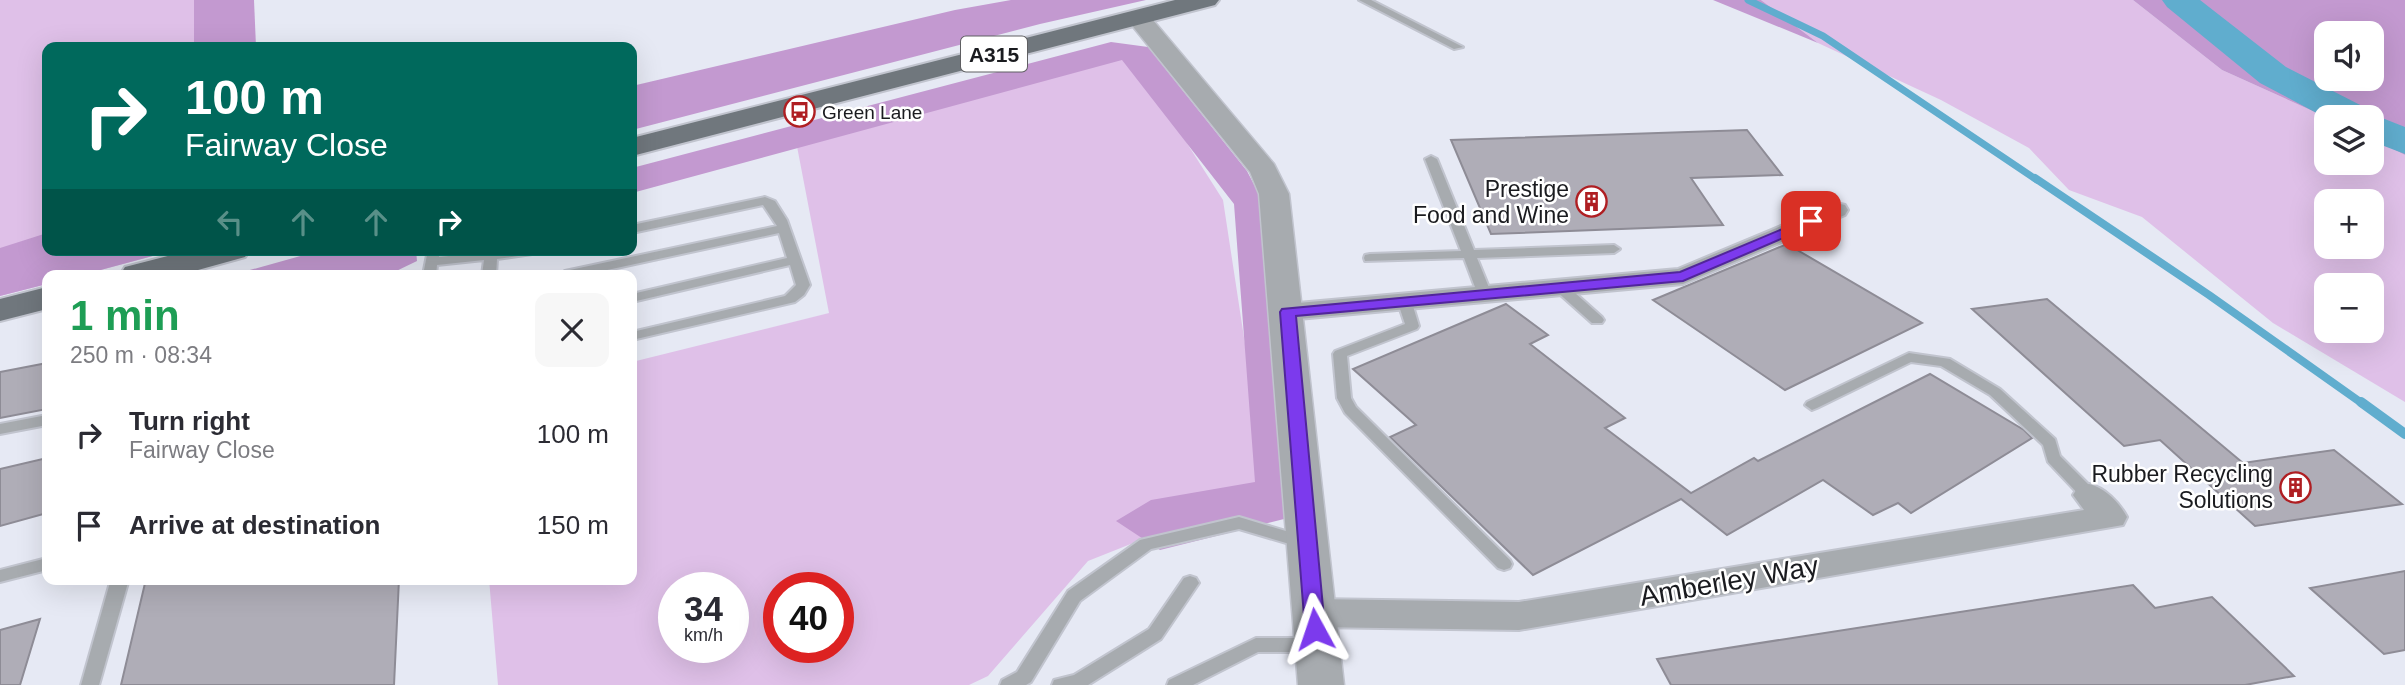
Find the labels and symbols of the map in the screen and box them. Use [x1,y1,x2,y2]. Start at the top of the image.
road number: A315 [961,36,1027,72]
bus stop icon: Green Lane [782,95,816,129]
place label: Green Lane [822,102,922,123]
place label: Prestige Food and Wine [1413,176,1569,228]
building icon: Prestige Food and Wine [1575,185,1609,219]
pin [1781,191,1841,251]
place label: Rubber Recycling Solutions [2091,461,2273,513]
building icon: Rubber Recycling Solutions [2279,470,2313,504]
street label: Amberley Way [1637,550,1821,612]
speed limit sign: 40 [763,572,854,663]
position arrow [1278,592,1352,666]

